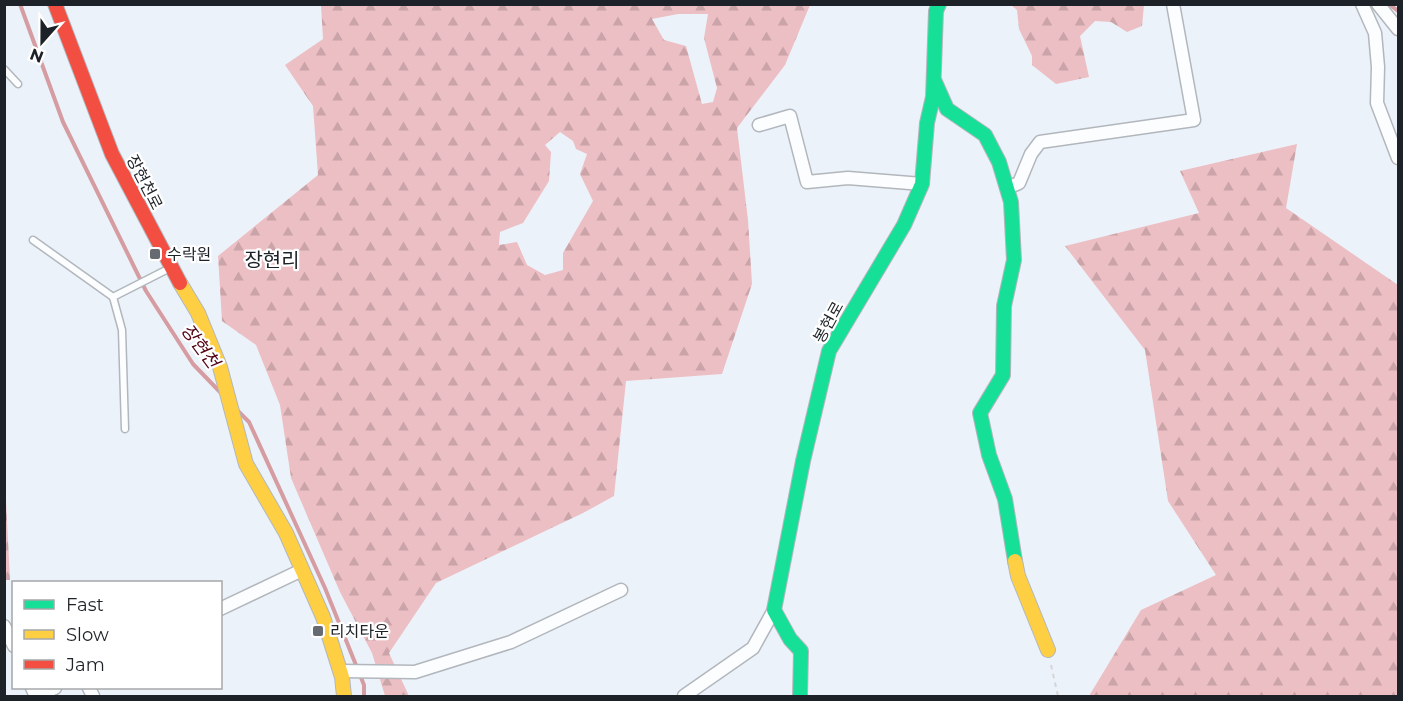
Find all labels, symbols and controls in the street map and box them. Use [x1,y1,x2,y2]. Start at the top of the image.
north arrow [12,12,72,72]
text: N [27,44,46,67]
street label: 장현천로 [123,152,167,213]
place label: 수락원 [167,245,211,264]
marker: 수락원 [148,247,162,261]
district label: 장현리 [244,248,300,272]
street label: 봉현로 [809,298,848,346]
water label: 장현천 [176,320,225,374]
legend [12,581,222,689]
text: Fast [66,594,104,616]
place label: 리치타운 [330,622,389,641]
text: Slow [66,624,109,646]
marker: 리치타운 [311,624,325,638]
text: Jam [65,654,105,676]

